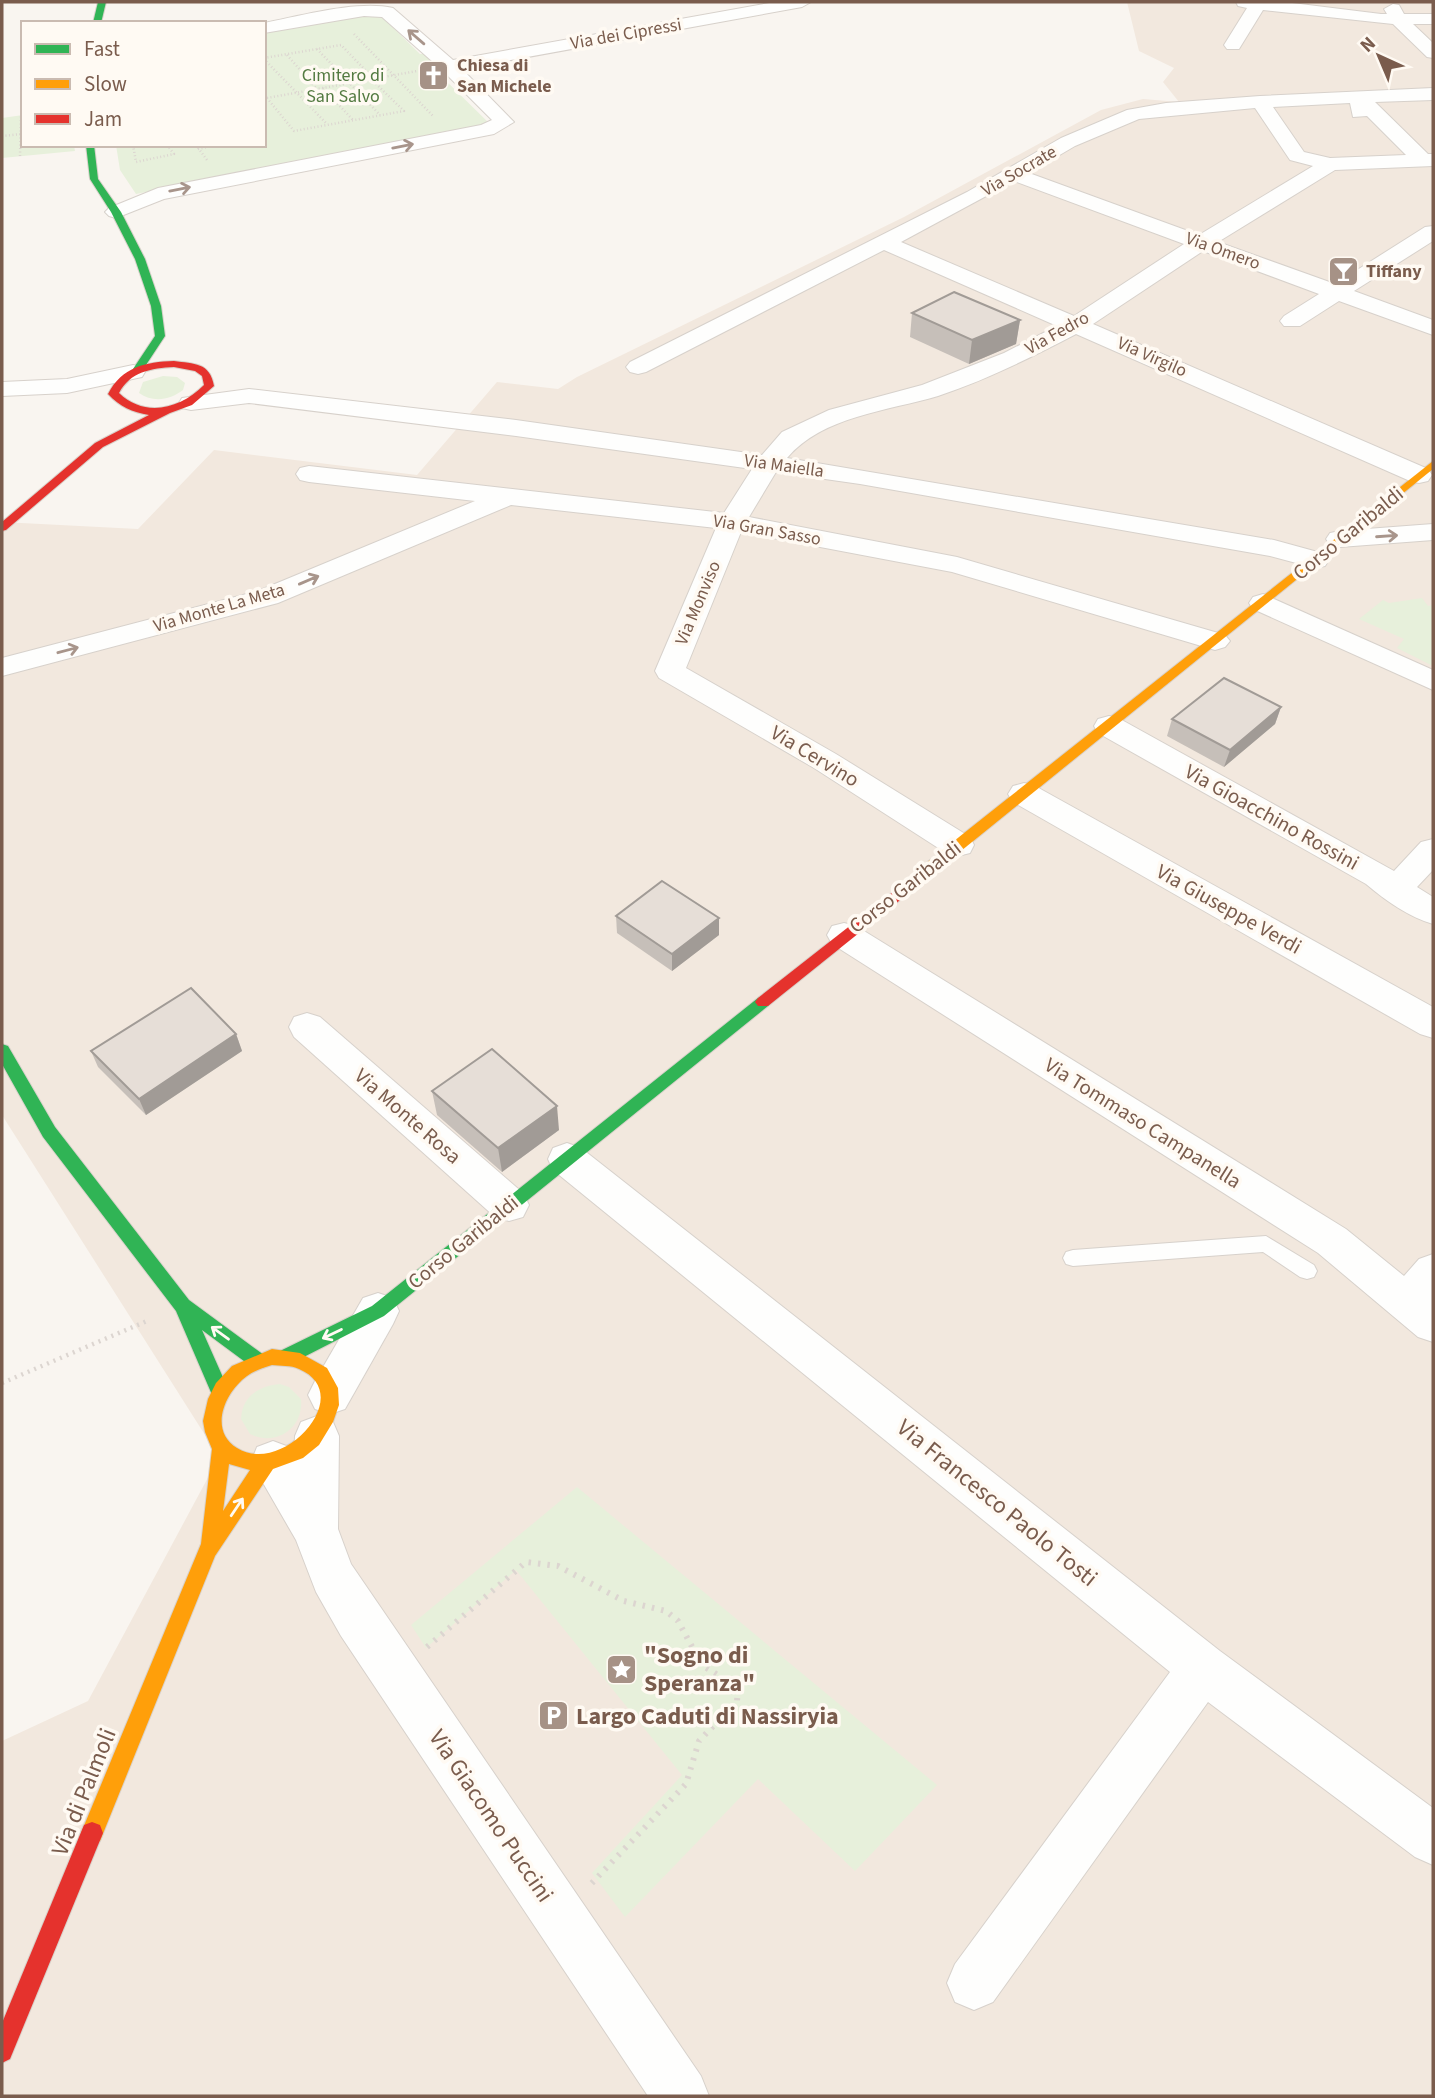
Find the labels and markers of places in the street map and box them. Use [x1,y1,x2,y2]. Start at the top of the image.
place label: Chiesa di San Michele [457,53,552,99]
church icon: Chiesa di San Michele [417,58,451,92]
bar icon: Tiffany [1326,254,1360,288]
place label: Tiffany [1366,259,1422,284]
place label: "Sogno di Speranza" [644,1638,755,1701]
place icon: "Sogno di Speranza" [604,1652,638,1686]
parking icon: Largo Caduti di Nassiryia [536,1699,570,1733]
place label: Largo Caduti di Nassiryia [576,1699,839,1734]

